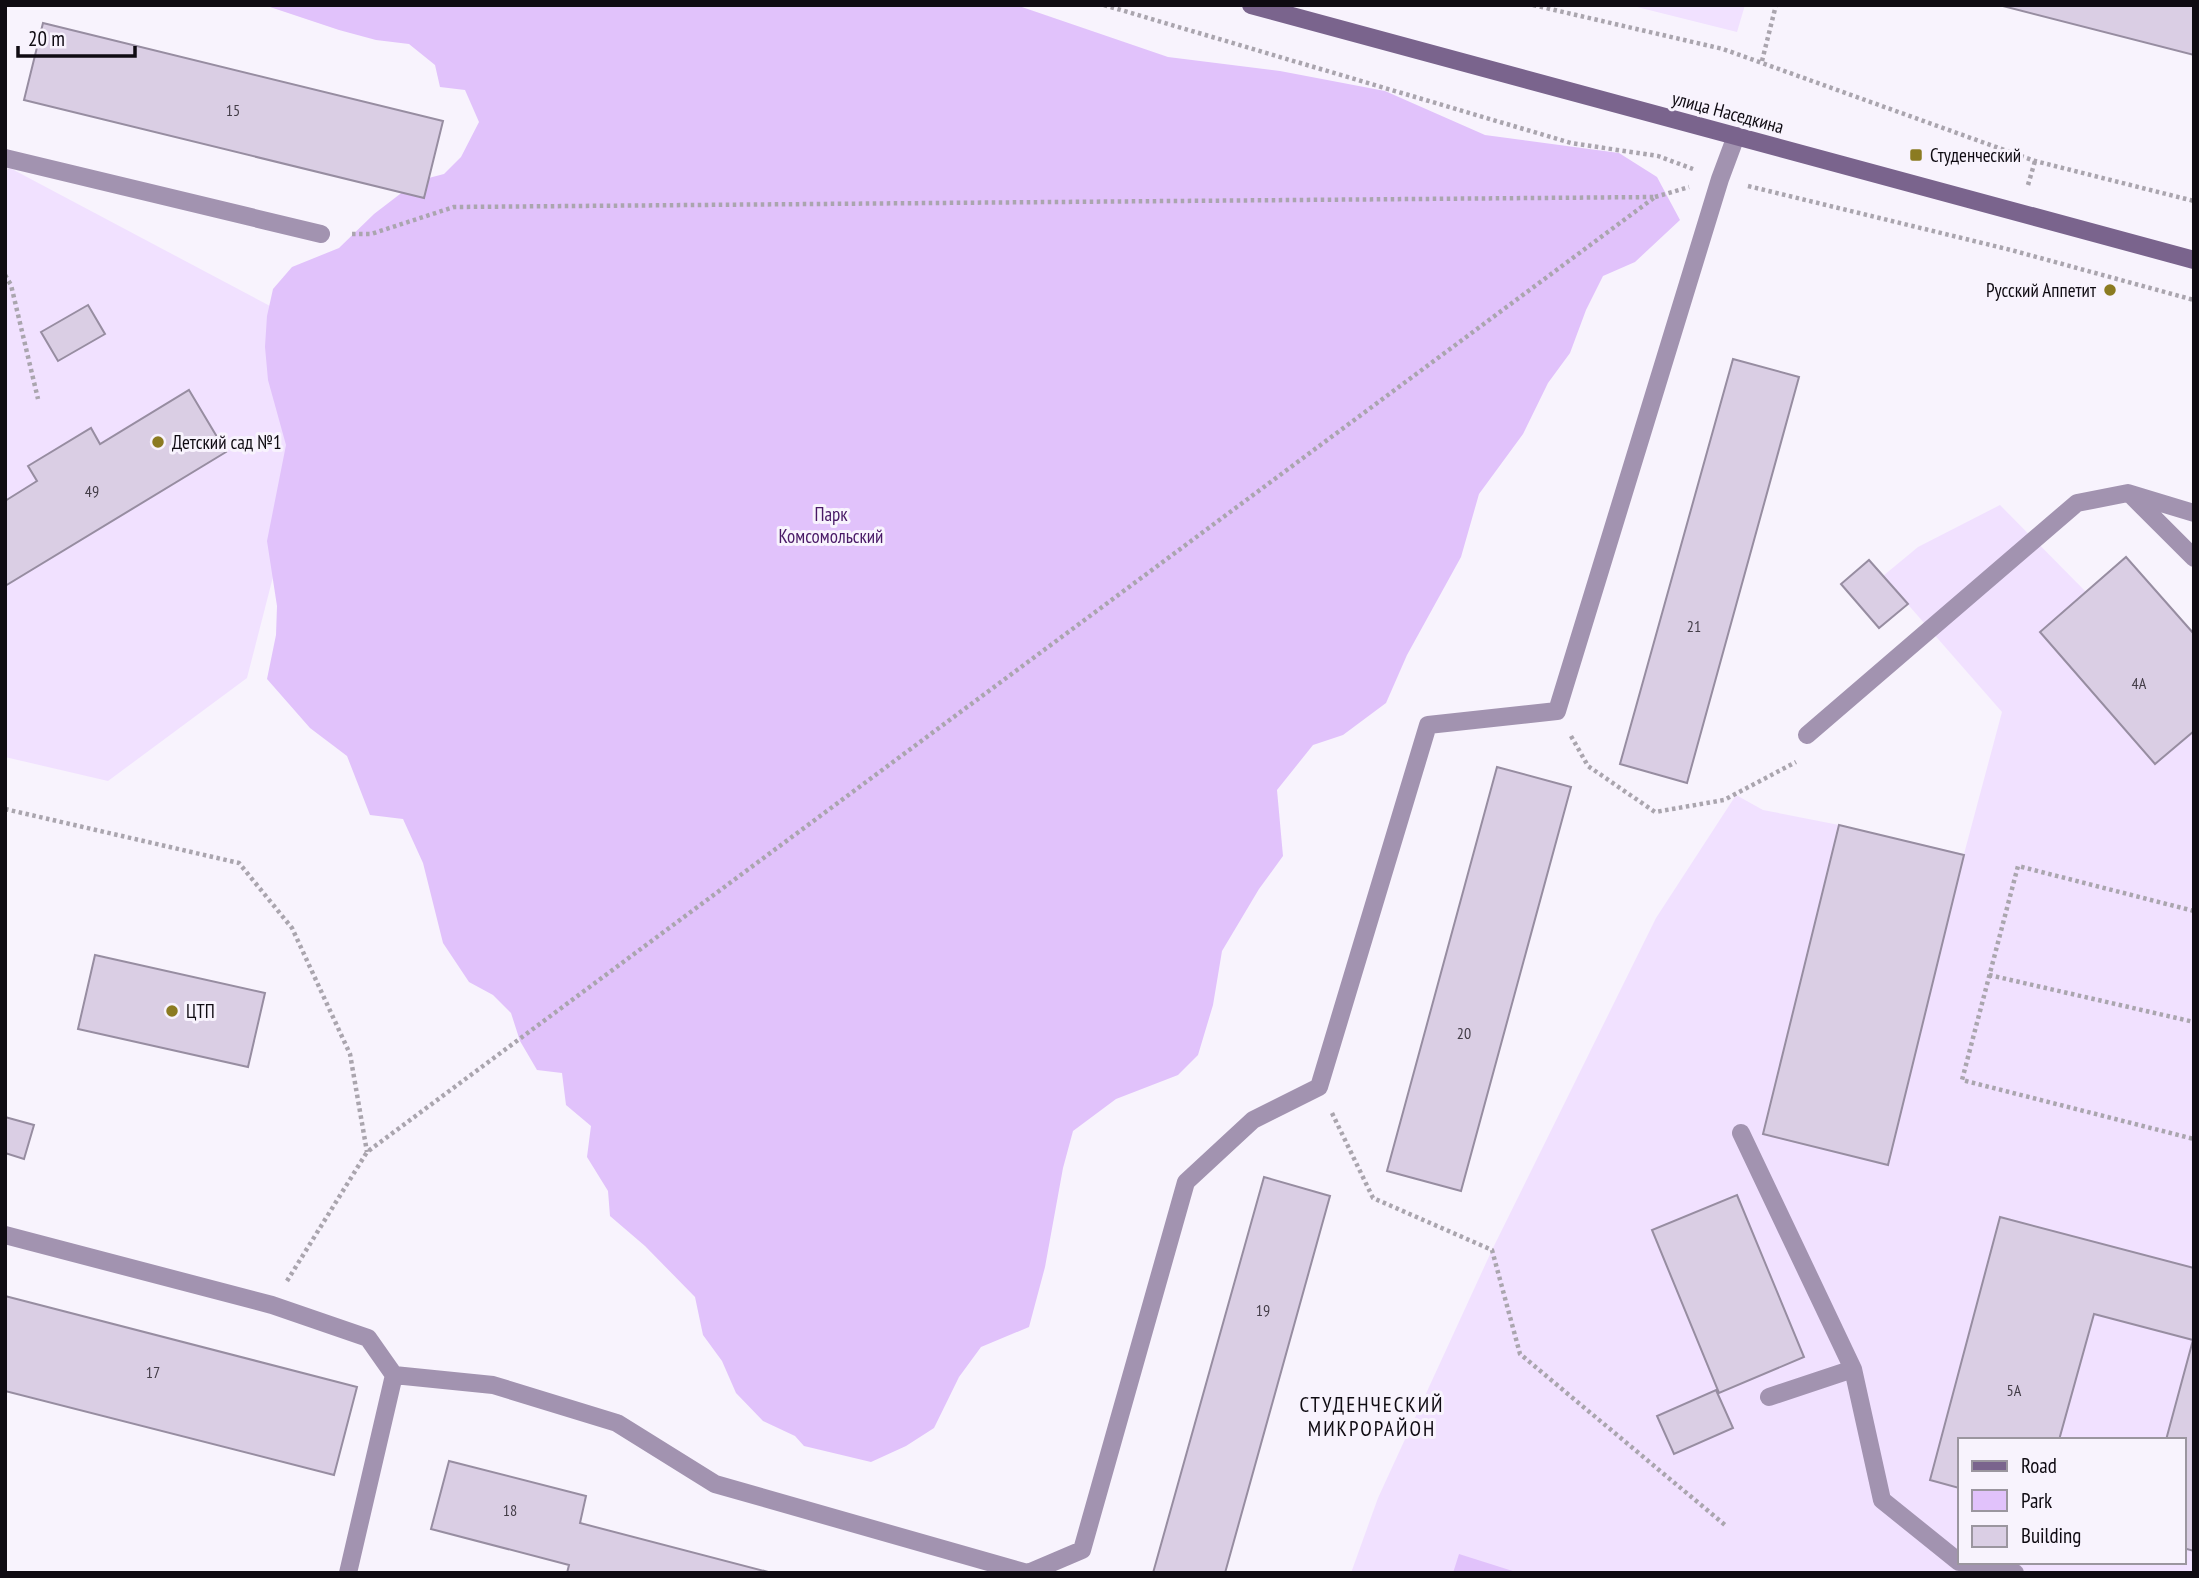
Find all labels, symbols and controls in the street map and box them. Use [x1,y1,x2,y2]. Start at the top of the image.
scale bar [18,14,135,58]
text: 20 m [28,25,65,52]
street label: улица Наседкина [1670,86,1786,138]
house number: 15 [226,100,240,120]
place label: Студенческий [1930,143,2021,167]
marker: Студенческий [1908,147,1924,163]
place label: Русский Аппетит [1986,278,2097,302]
marker: Русский Аппетит [2102,282,2118,298]
place label: Детский сад №1 [172,430,281,454]
marker: Детский сад №1 [150,434,166,450]
house number: 49 [85,481,99,501]
park label: Парк Комсомольский [779,502,883,548]
house number: 21 [1687,616,1701,636]
house number: 4А [2132,673,2147,693]
place label: ЦТП [186,999,215,1023]
marker: ЦТП [164,1003,180,1019]
house number: 20 [1457,1023,1471,1043]
house number: 19 [1256,1300,1270,1320]
house number: 17 [146,1362,160,1382]
house number: 5А [2007,1380,2022,1400]
district label: СТУДЕНЧЕСКИЙ МИКРОРАЙОН [1299,1391,1445,1442]
legend [1958,1438,2185,1564]
text: Road [2021,1452,2057,1479]
text: Park [2021,1487,2052,1514]
house number: 18 [503,1500,517,1520]
text: Building [2021,1522,2081,1549]

